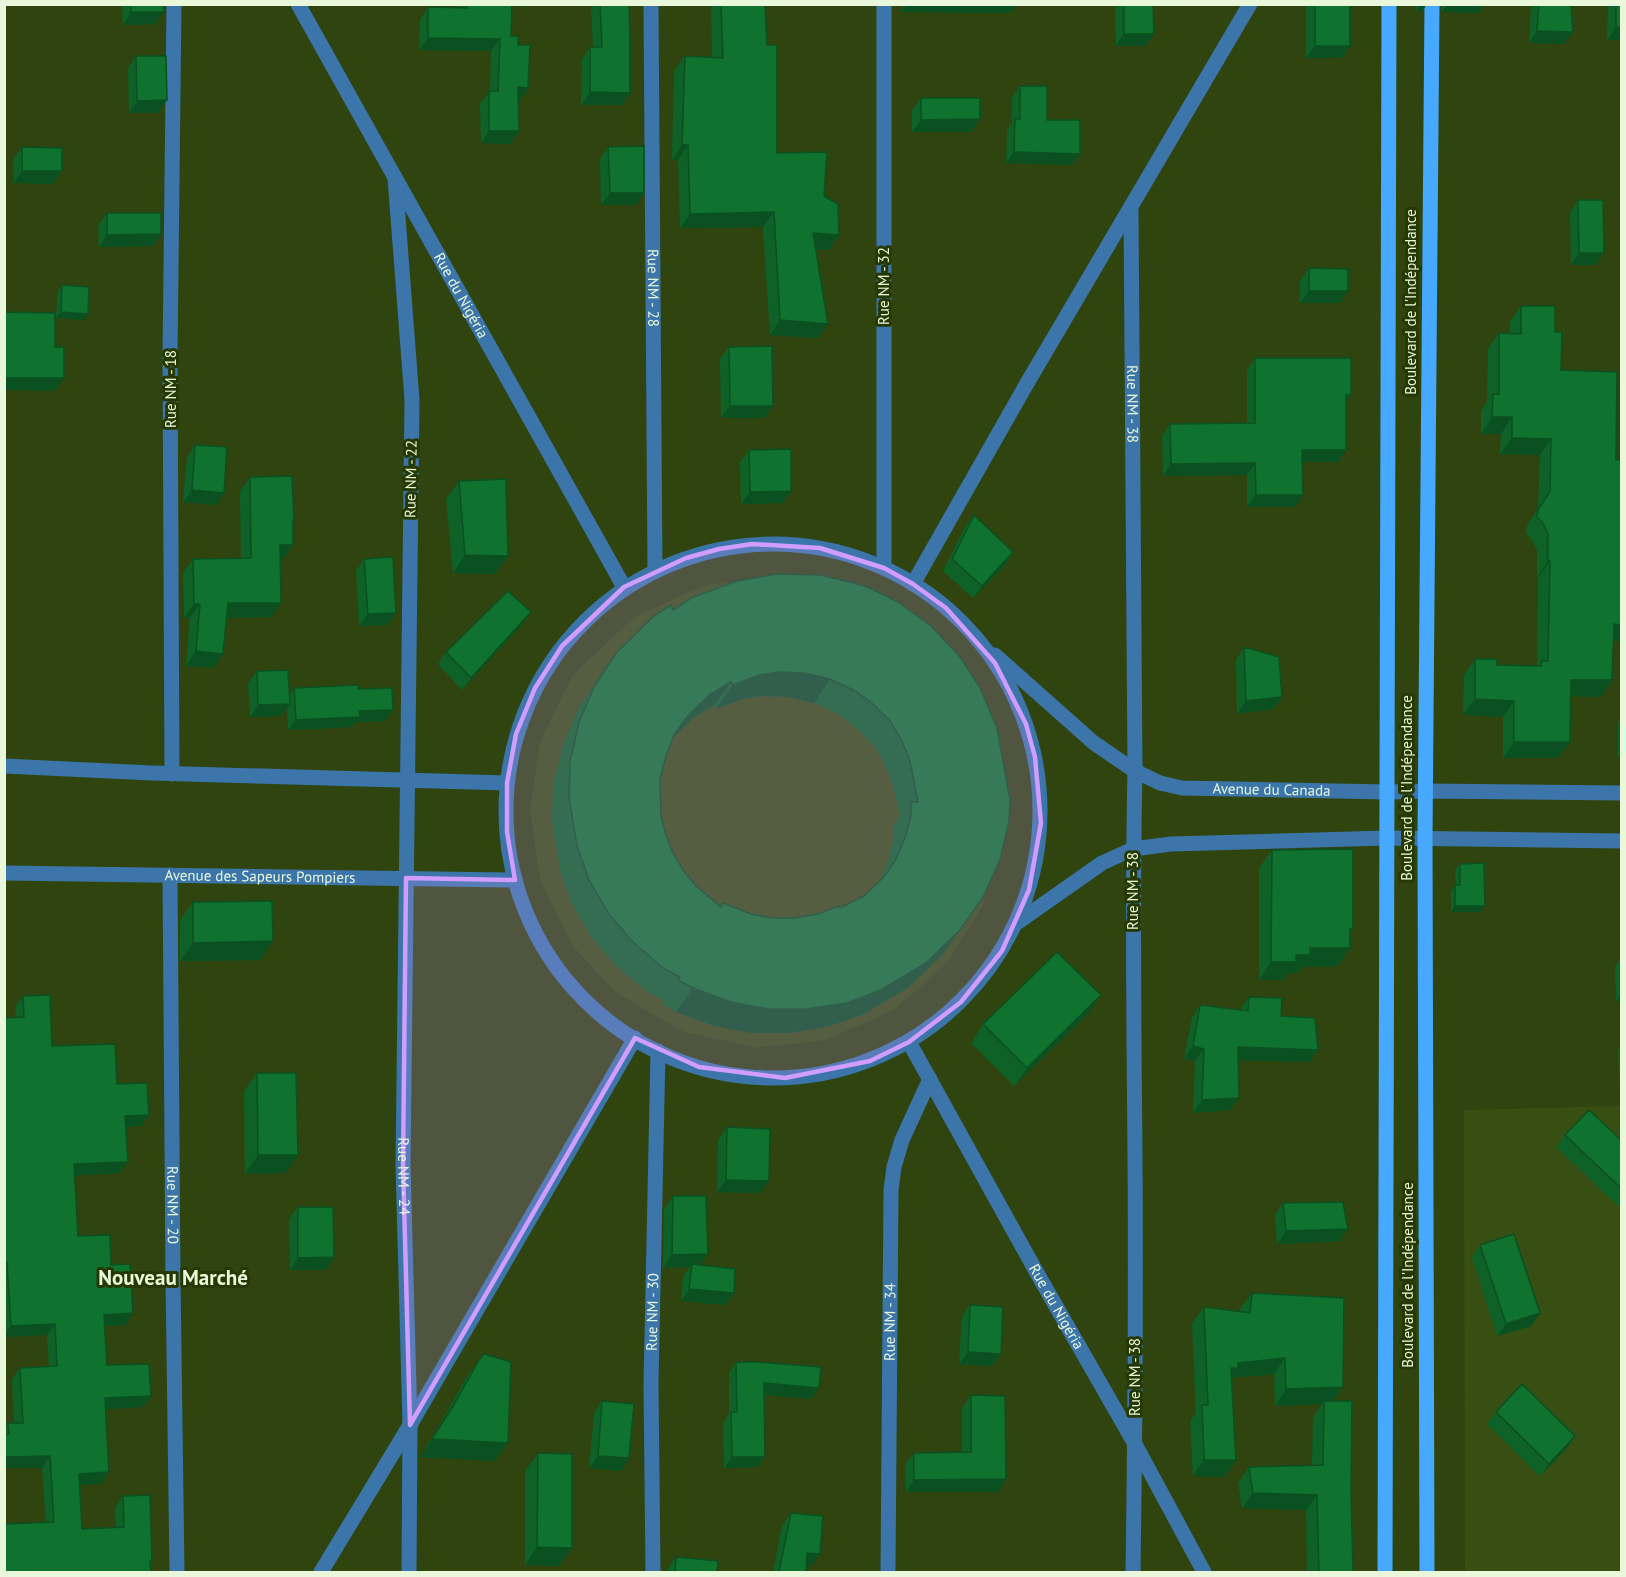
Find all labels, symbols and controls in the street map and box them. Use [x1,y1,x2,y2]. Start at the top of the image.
street label: Boulevard de l'Indépendance [1401,209,1420,395]
street label: Rue NM - 32 [874,247,893,325]
street label: Rue du Nigéria [430,249,493,341]
street label: Rue NM - 28 [644,249,663,327]
street label: Rue NM - 18 [161,350,180,428]
street label: Rue NM - 38 [1123,365,1143,443]
street label: Rue NM - 22 [400,440,421,518]
street label: Boulevard de l'Indépendance [1397,695,1416,881]
street label: Avenue du Canada [1212,779,1331,800]
street label: Rue NM - 38 [1123,852,1142,930]
street label: Avenue des Sapeurs Pompiers [164,865,356,887]
street label: Rue NM - 24 [394,1137,414,1215]
street label: Rue NM - 20 [163,1166,183,1244]
street label: Boulevard de l'Indépendance [1398,1182,1417,1368]
street label: Rue du Nigéria [1025,1261,1089,1352]
district label: Nouveau Marché [98,1264,248,1291]
street label: Rue NM - 30 [642,1273,662,1351]
street label: Rue NM - 34 [880,1283,899,1361]
street label: Rue NM - 38 [1125,1338,1144,1416]

